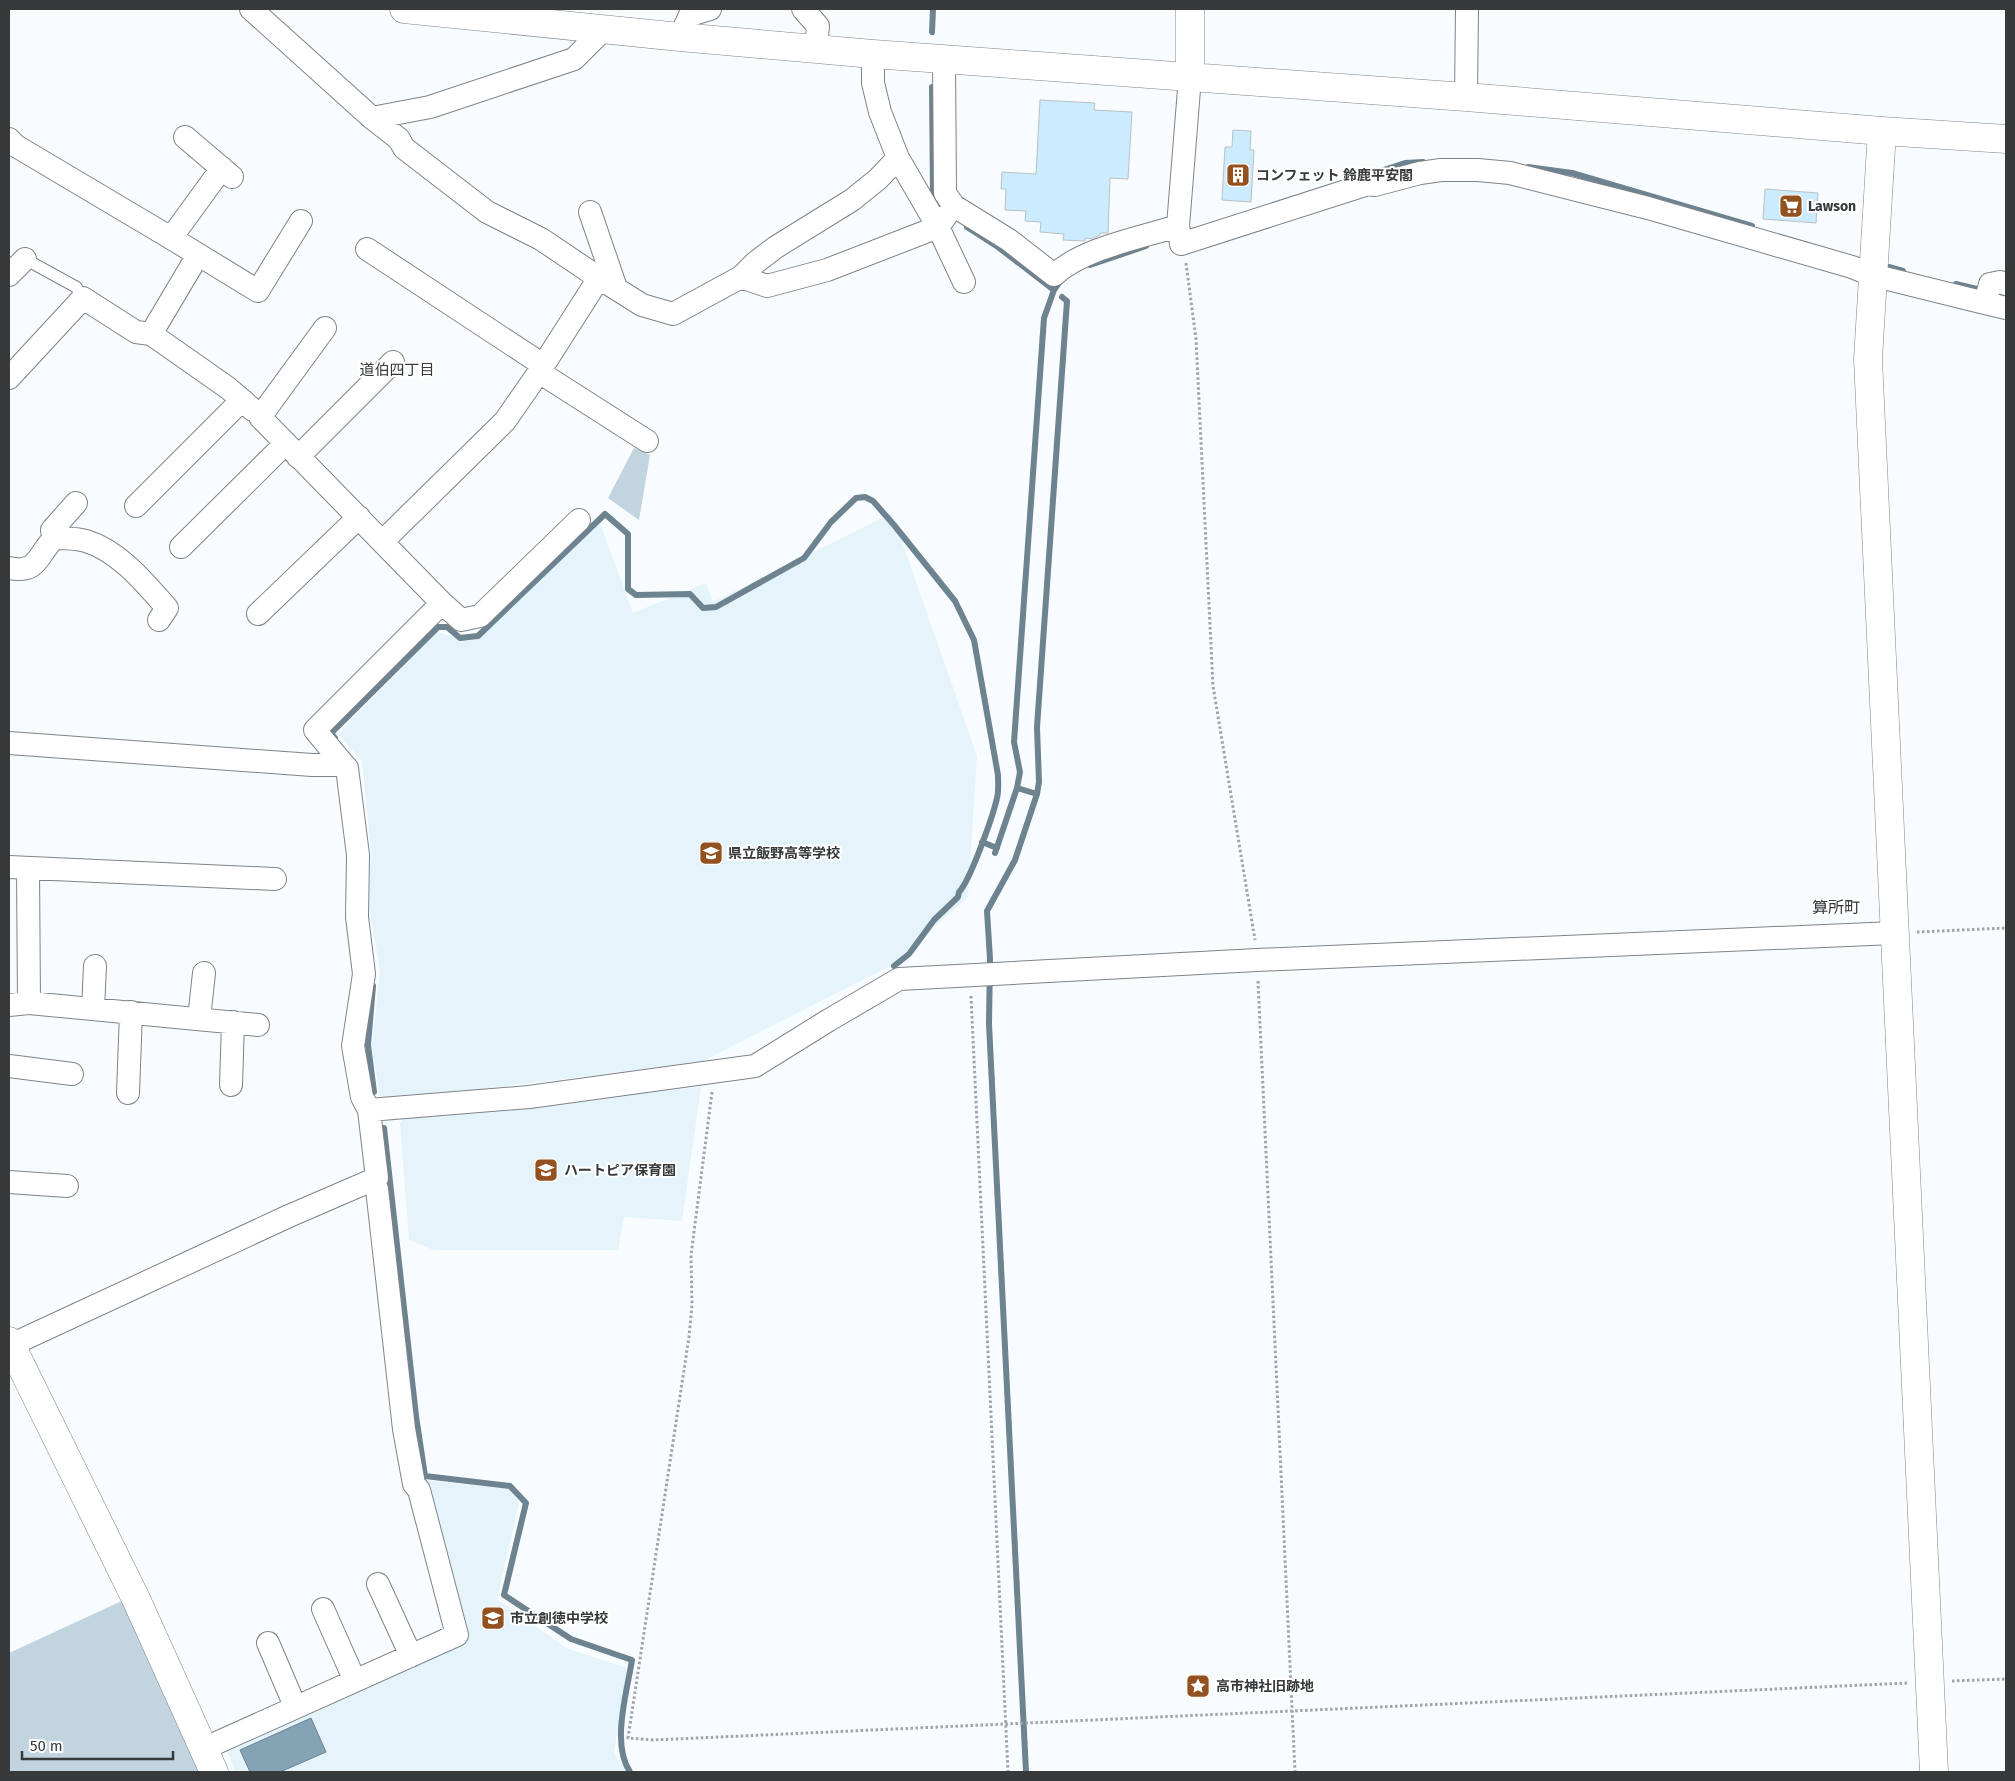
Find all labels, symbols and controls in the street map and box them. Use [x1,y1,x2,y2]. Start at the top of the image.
building icon: コンフェット 鈴鹿平安閣 [1225,162,1251,188]
place label: コンフェット 鈴鹿平安閣 [1256,167,1413,184]
supermarket icon: Lawson [1778,193,1804,219]
place label: Lawson [1808,198,1856,215]
district label: 道伯四丁目 [359,361,435,379]
school or university icon: 県立飯野高等学校 [698,840,724,866]
place label: 県立飯野高等学校 [728,845,840,862]
district label: 算所町 [1812,898,1860,917]
school or university icon: ハートピア保育園 [533,1157,559,1183]
place label: ハートピア保育園 [564,1162,676,1179]
school or university icon: 市立創徳中学校 [480,1605,506,1631]
place label: 市立創徳中学校 [510,1610,608,1627]
place icon: 高市神社旧跡地 [1185,1673,1211,1699]
place label: 高市神社旧跡地 [1216,1678,1314,1695]
scale bar [22,1728,174,1760]
text: 50 m [30,1737,63,1755]

